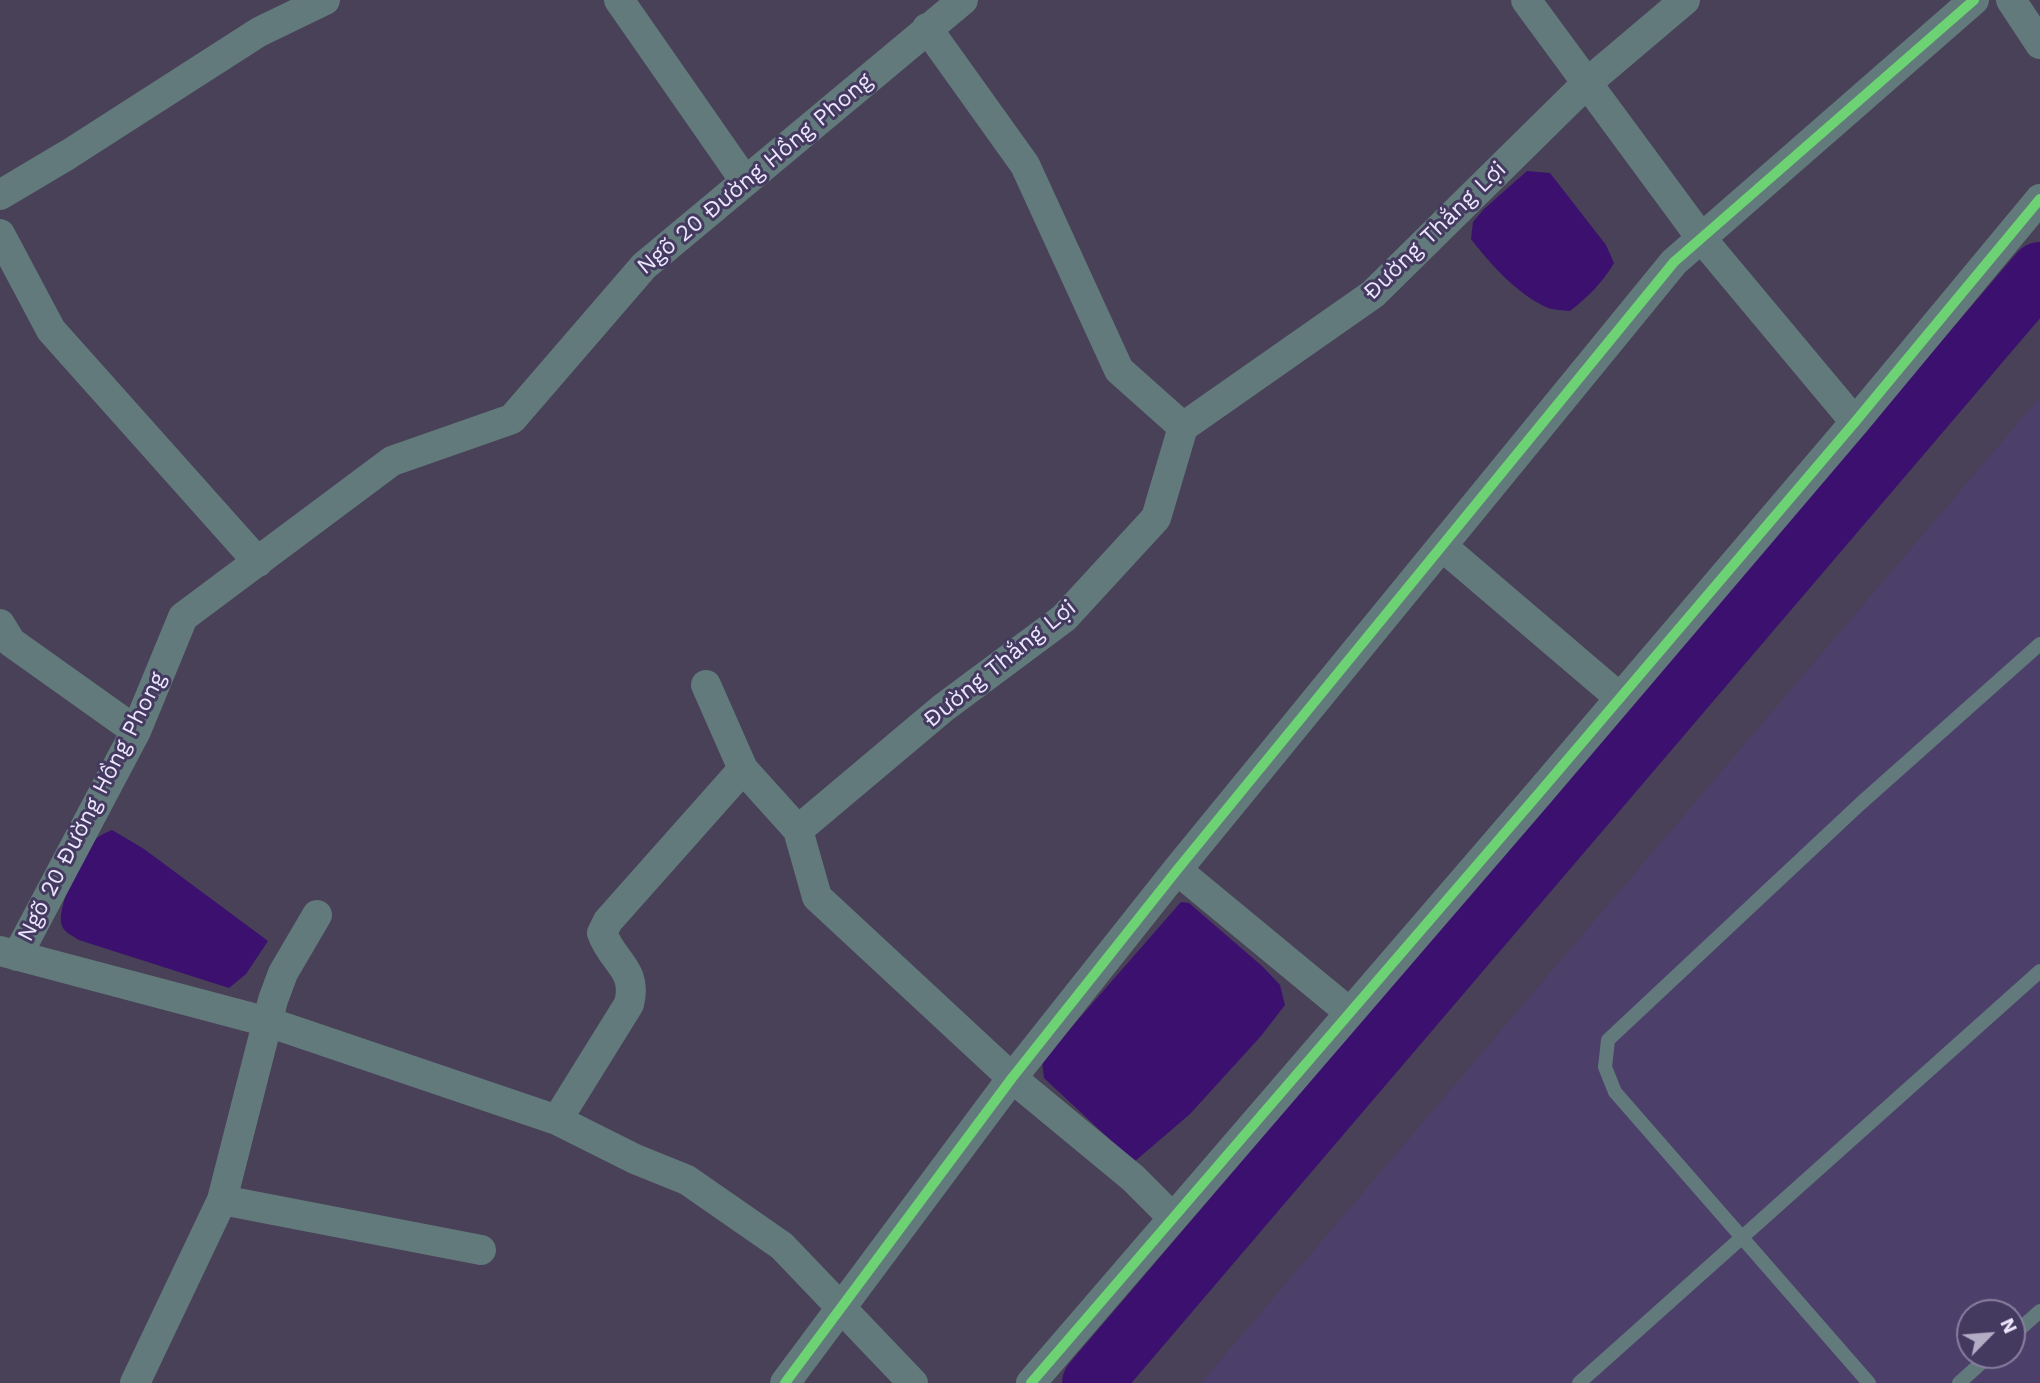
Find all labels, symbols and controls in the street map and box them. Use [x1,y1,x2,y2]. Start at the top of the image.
street label: Ngõ 20 Đường Hồng Phong [632,67,878,281]
street label: Đường Thắng Lợi [1358,156,1512,306]
street label: Đường Thắng Lợi [918,594,1082,734]
street label: Ngõ 20 Đường Hồng Phong [12,668,172,946]
north arrow [1956,1299,2026,1369]
text: N [1995,1315,2022,1337]

